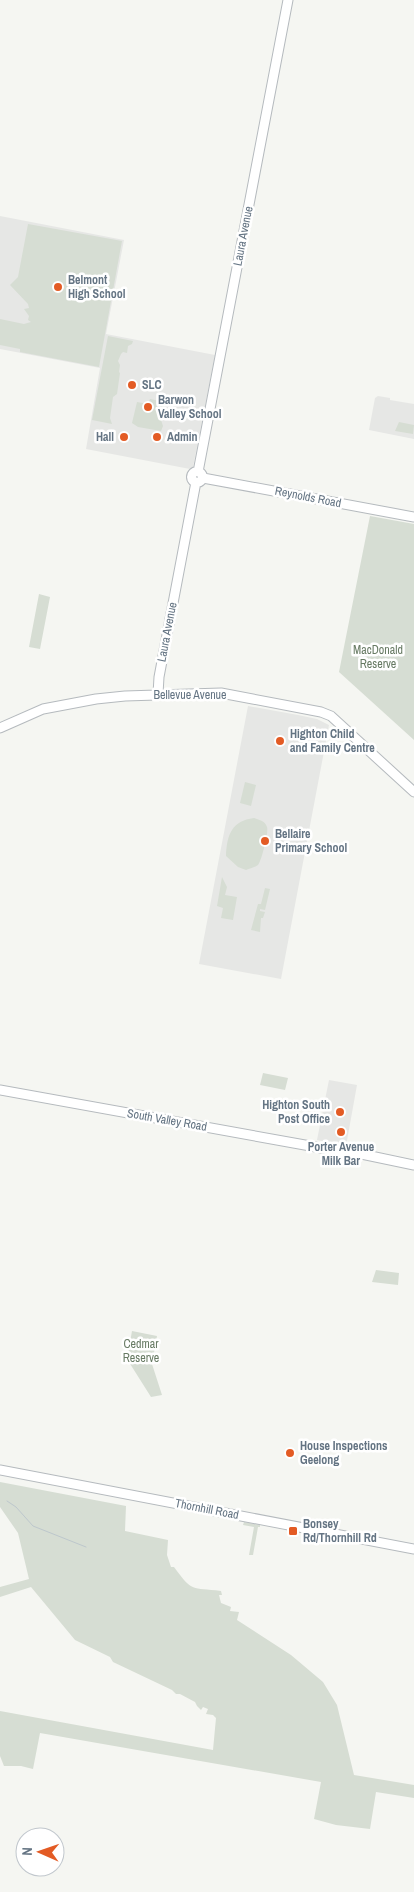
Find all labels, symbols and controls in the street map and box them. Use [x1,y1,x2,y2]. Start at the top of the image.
street label: Laura Avenue [229,205,257,267]
place label: Belmont High School [68,272,126,302]
marker: Belmont High School [52,281,64,293]
place label: SLC [142,377,162,393]
marker: SLC [126,379,138,391]
place label: Barwon Valley School [158,392,222,422]
marker: Barwon Valley School [142,401,154,413]
place label: Hall [96,429,114,445]
place label: Admin [167,429,198,445]
marker: Hall [118,431,130,443]
marker: Admin [151,431,163,443]
street label: Reynolds Road [273,483,343,511]
street label: Laura Avenue [153,601,181,663]
park label: MacDonald Reserve [353,642,403,672]
street label: Bellevue Avenue [153,687,227,703]
place label: Highton Child and Family Centre [290,726,375,756]
marker: Highton Child and Family Centre [274,735,286,747]
place label: Bellaire Primary School [275,826,347,856]
marker: Bellaire Primary School [259,835,271,847]
place label: Highton South Post Office [262,1097,331,1127]
street label: South Valley Road [126,1105,208,1135]
marker: Highton South Post Office [334,1106,346,1118]
marker: Porter Avenue Milk Bar [335,1126,347,1138]
place label: Porter Avenue Milk Bar [308,1139,375,1169]
park label: Cedmar Reserve [123,1336,159,1366]
place label: House Inspections Geelong [300,1438,388,1468]
marker: House Inspections Geelong [284,1447,296,1459]
street label: Thornhill Road [174,1495,240,1523]
place label: Bonsey Rd/Thornhill Rd [303,1516,377,1546]
marker: Bonsey Rd/Thornhill Rd [287,1525,299,1537]
north arrow [15,1827,65,1877]
text: N [18,1847,36,1856]

